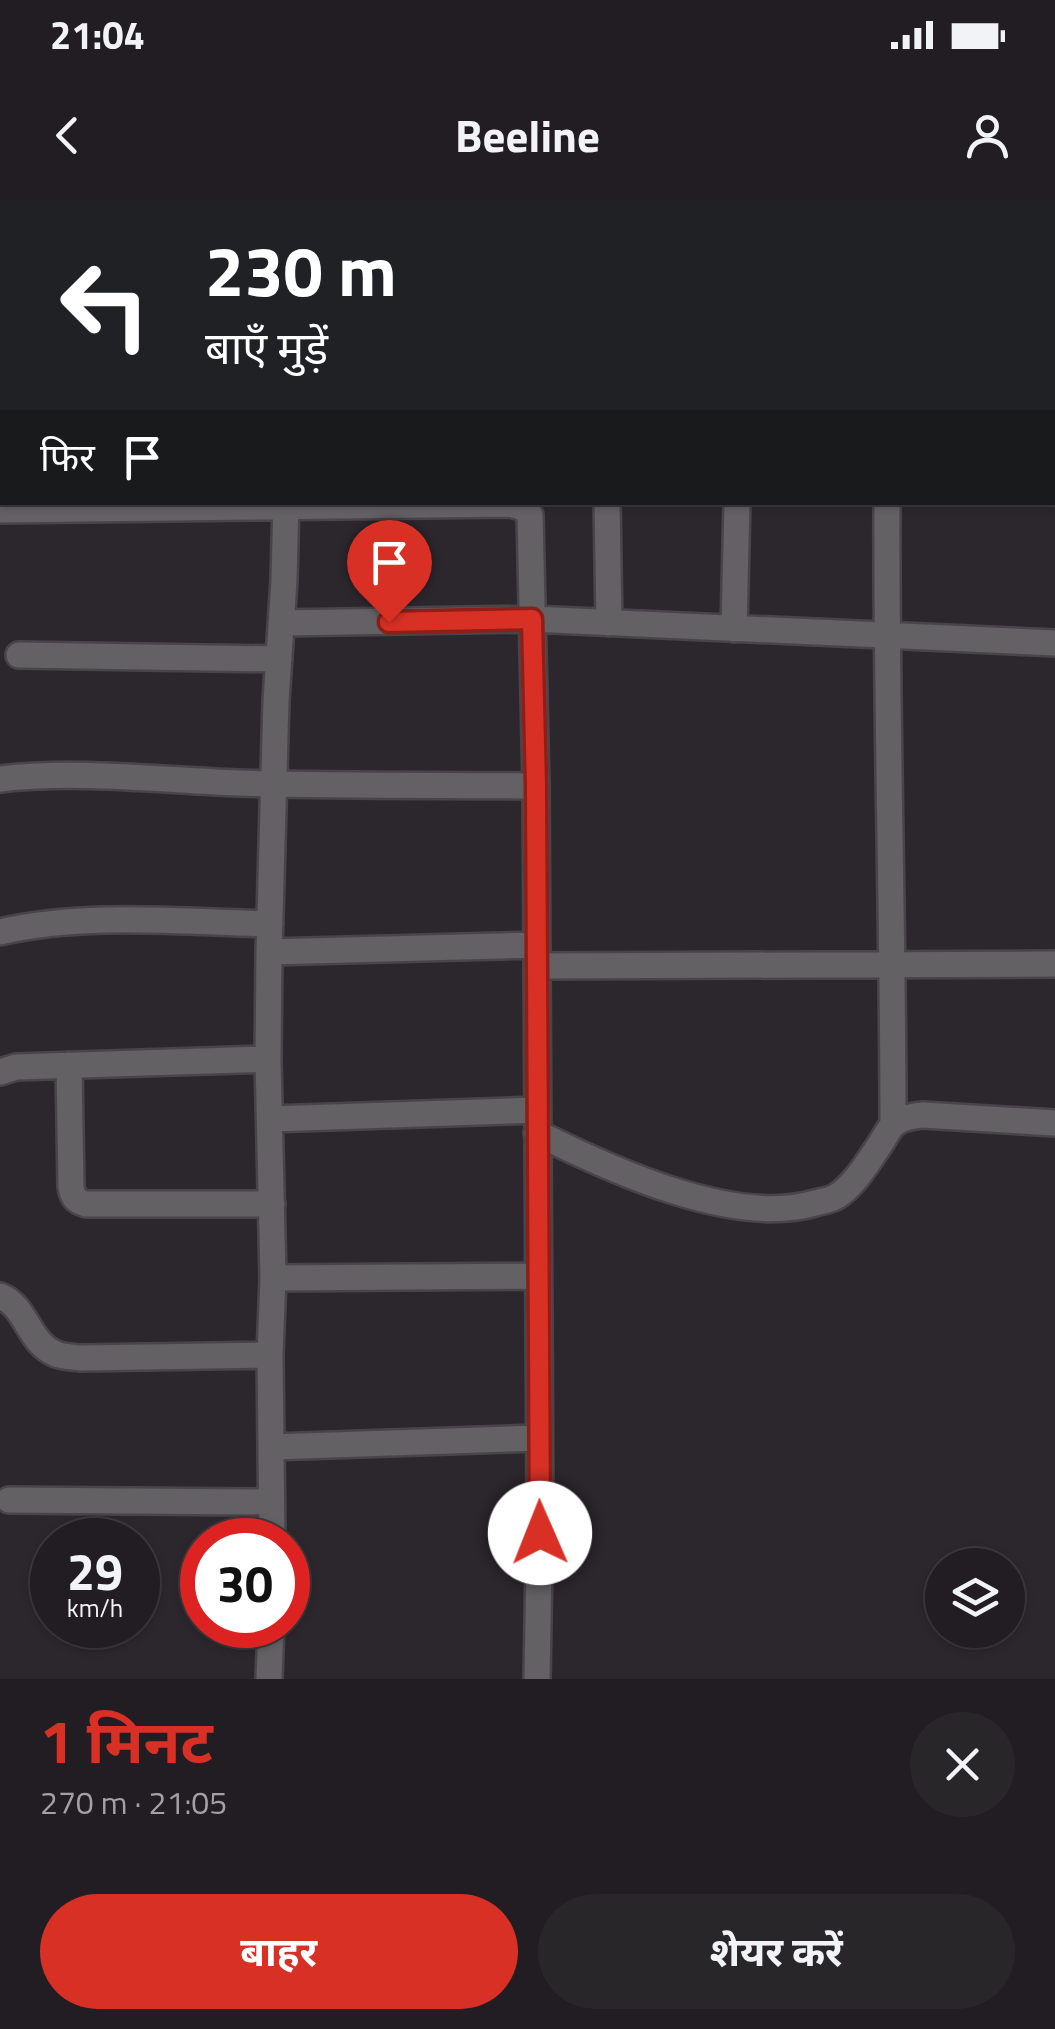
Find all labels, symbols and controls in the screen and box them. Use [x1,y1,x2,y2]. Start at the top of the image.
text: 21:04 [50,6,145,64]
text: Beeline [455,101,600,169]
icon: back [40,108,95,163]
icon: person [960,108,1015,163]
text: 230 m [205,217,397,323]
icon: left [40,240,170,370]
text: बाएँ मुड़ें [205,313,328,381]
text: फिर [40,428,95,486]
icon: arrive [115,430,170,485]
pin [347,520,432,623]
icon: arrive [362,535,417,590]
position arrow [488,1481,592,1585]
speed limit sign: 30 [180,1518,310,1648]
text: 29 [67,1533,123,1609]
map controls [925,1548,1025,1648]
button: layers [925,1548,1025,1648]
text: km/h [67,1589,123,1627]
text: 1 मिनट [40,1695,213,1786]
button: close [910,1712,1015,1817]
text: 270 m · 21:05 [40,1778,227,1826]
button: बाहर [40,1894,518,2009]
button: शेयर करें [538,1894,1015,2009]

